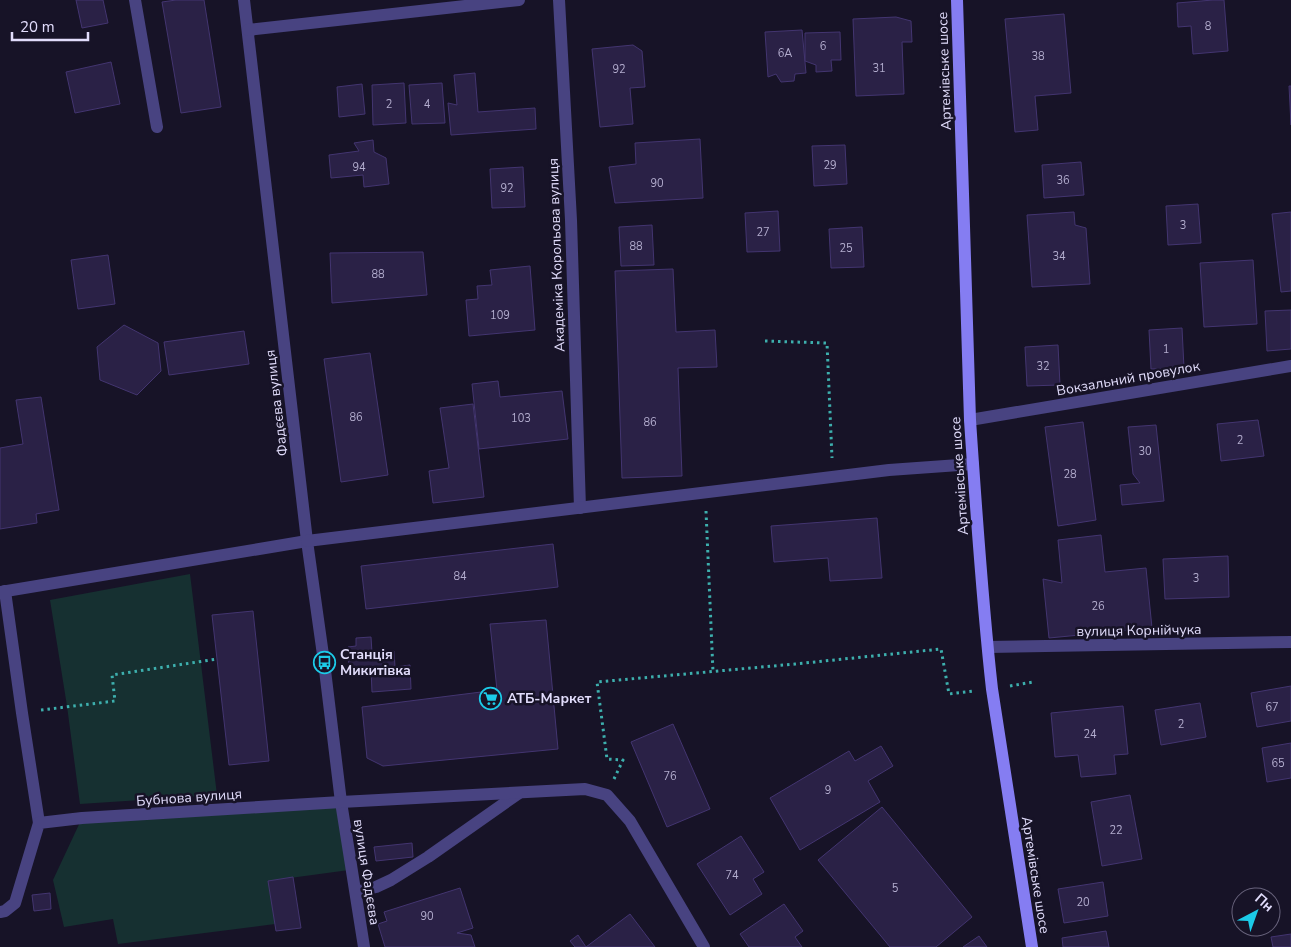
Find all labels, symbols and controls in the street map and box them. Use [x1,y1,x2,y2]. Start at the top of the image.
scale bar [12,10,89,42]
street label: Артемівське шосе [933,11,956,131]
text: 20 m [20,17,55,37]
house number: 8 [1205,19,1212,34]
house number: 6 [820,39,827,54]
house number: 6А [778,46,792,61]
house number: 38 [1031,49,1045,64]
house number: 31 [872,61,886,76]
house number: 92 [612,62,626,77]
house number: 2 [386,97,392,112]
house number: 4 [424,97,431,112]
street label: Академіка Корольова вулиця [544,158,569,352]
house number: 29 [823,158,837,173]
house number: 94 [352,160,366,175]
house number: 36 [1056,173,1070,188]
house number: 90 [650,176,664,191]
house number: 92 [500,181,514,196]
house number: 3 [1180,218,1186,233]
house number: 27 [756,225,770,240]
house number: 88 [629,239,643,254]
house number: 25 [839,241,853,256]
house number: 34 [1052,249,1066,264]
house number: 88 [371,267,385,282]
house number: 109 [490,308,510,323]
house number: 1 [1163,342,1169,357]
street label: Фадєєва вулиця [261,349,292,457]
street label: Вокзальний провулок [1055,356,1202,400]
house number: 32 [1036,359,1050,374]
house number: 86 [349,410,363,425]
house number: 103 [511,411,531,426]
house number: 86 [643,415,657,430]
street label: Артемівське шосе [946,416,973,536]
house number: 2 [1237,433,1243,448]
house number: 30 [1138,444,1152,459]
house number: 28 [1063,467,1077,482]
house number: 84 [453,569,467,584]
house number: 3 [1193,571,1199,586]
house number: 26 [1091,599,1105,614]
street label: вулиця Корнійчука [1076,620,1202,641]
place label: Станція Микитівка [340,645,411,680]
bus stop icon: Станція Микитівка [312,650,336,674]
supermarket icon: АТБ-Маркет [479,686,503,710]
place label: АТБ-Маркет [507,689,592,708]
house number: 67 [1265,700,1279,715]
house number: 2 [1178,717,1184,732]
house number: 24 [1083,727,1097,742]
house number: 65 [1271,756,1285,771]
house number: 76 [663,769,677,784]
house number: 9 [825,783,831,798]
street label: Бубнова вулиця [135,784,243,811]
street label: Артемівське шосе [1017,815,1054,935]
street label: вулиця Фадєєва [349,818,384,926]
house number: 22 [1109,823,1123,838]
house number: 74 [725,868,739,883]
house number: 5 [892,881,899,896]
north arrow [1231,887,1281,937]
text: Пн [1251,889,1278,916]
house number: 20 [1076,895,1090,910]
house number: 90 [420,909,434,924]

